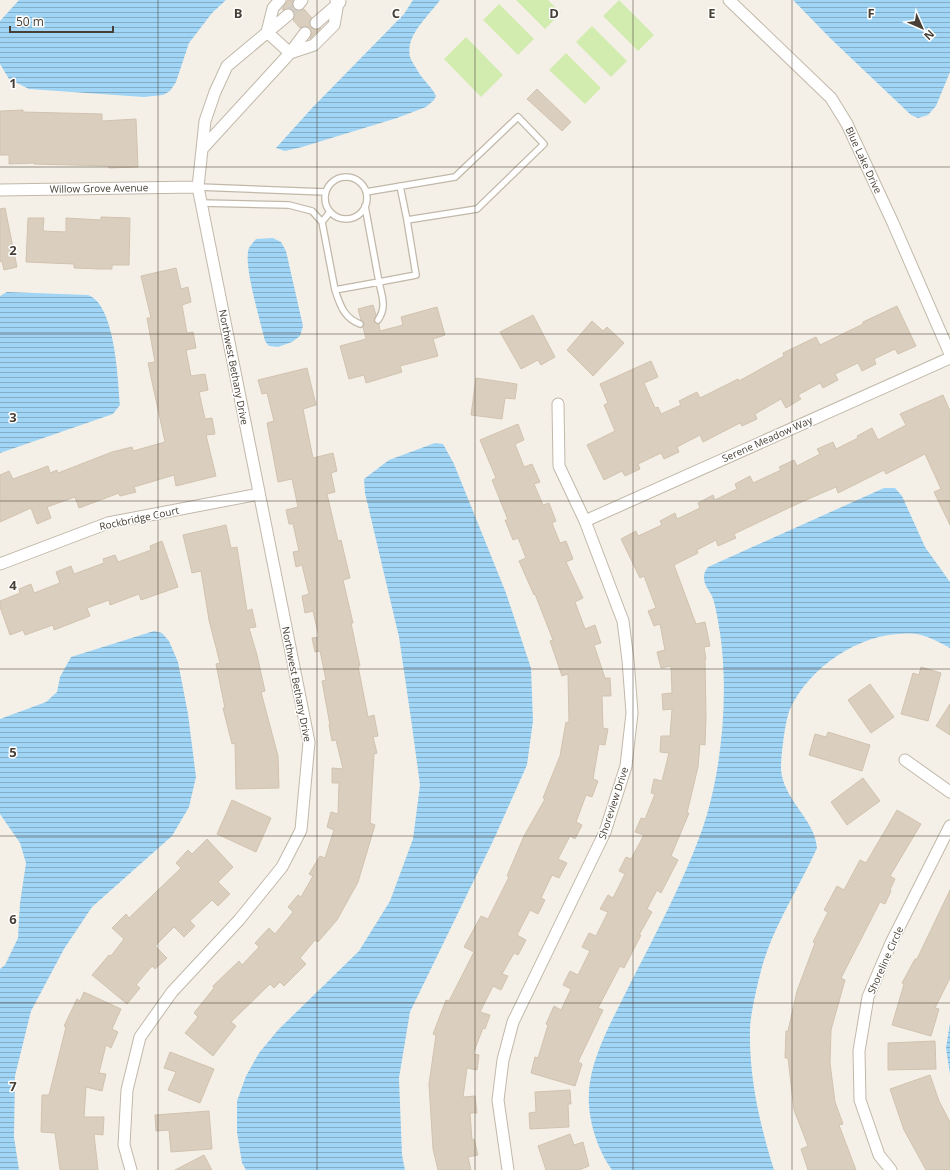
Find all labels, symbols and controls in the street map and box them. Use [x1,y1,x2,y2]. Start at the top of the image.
text: B [234,4,243,22]
text: C [392,4,400,22]
text: D [549,4,559,22]
text: E [708,4,716,22]
text: F [867,4,875,22]
scale bar [10,8,113,34]
north arrow [902,8,942,48]
text: 50 m [16,13,44,30]
text: N [921,27,938,44]
text: 1 [9,74,17,92]
street label: Blue Lake Drive [842,124,886,196]
street label: Willow Grove Avenue [50,180,149,196]
text: 2 [9,241,17,259]
street label: Northwest Bethany Drive [216,308,252,426]
text: 3 [9,408,17,426]
street label: Serene Meadow Way [720,412,815,465]
street label: Rockbridge Court [98,503,180,533]
text: 4 [9,576,17,594]
street label: Northwest Bethany Drive [279,625,315,743]
text: 5 [9,743,17,761]
street label: Shoreview Drive [595,765,631,841]
text: 6 [9,910,17,928]
street label: Shoreline Circle [864,924,906,996]
text: 7 [9,1077,17,1095]

